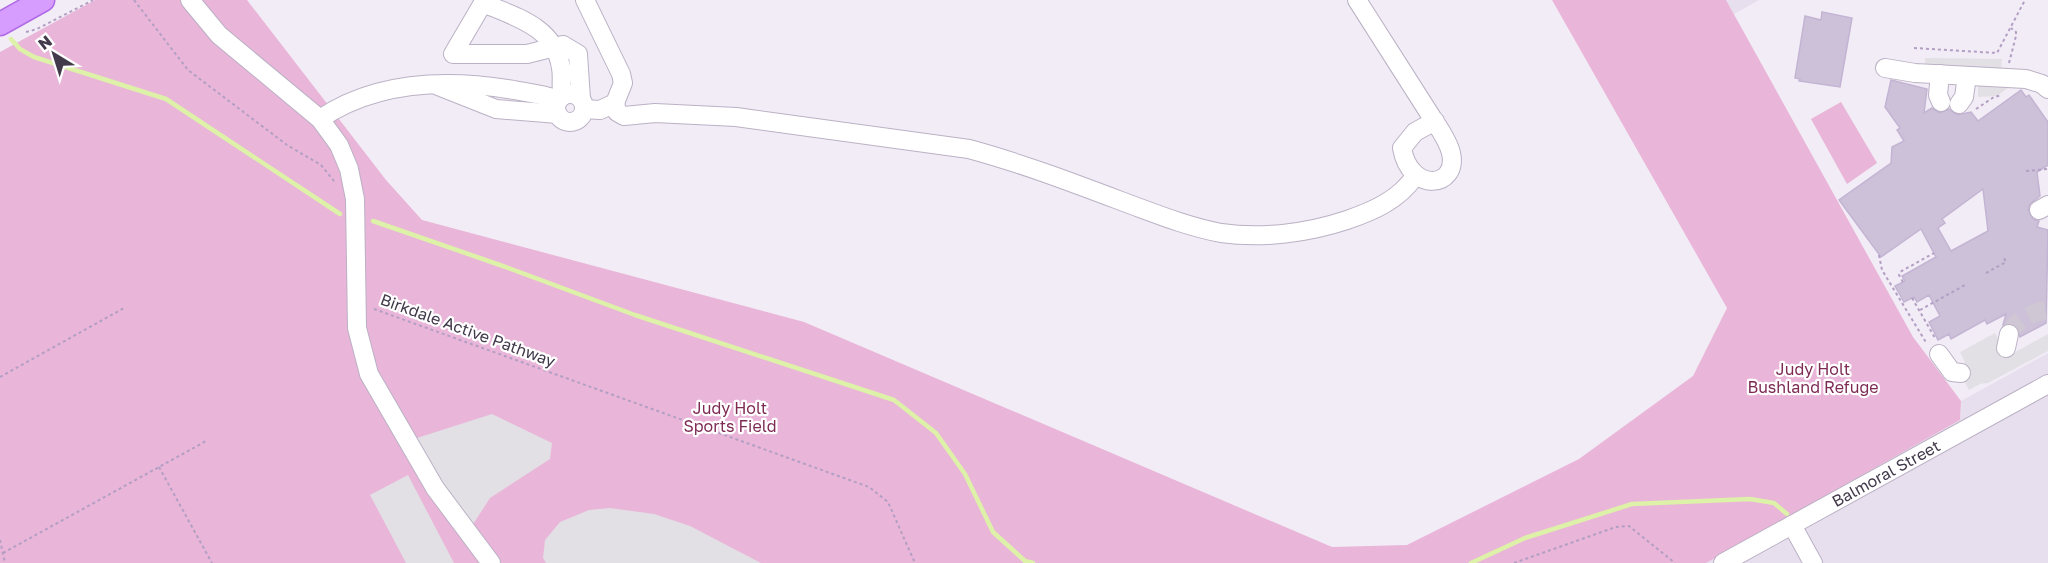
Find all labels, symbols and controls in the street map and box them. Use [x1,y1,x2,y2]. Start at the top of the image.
north arrow [24,24,84,84]
text: N [34,31,56,54]
street label: Birkdale Active Pathway [378,289,558,371]
park label: Judy Holt Bushland Refuge [1747,359,1879,397]
park label: Judy Holt Sports Field [683,398,777,436]
street label: Balmoral Street [1828,435,1943,511]

